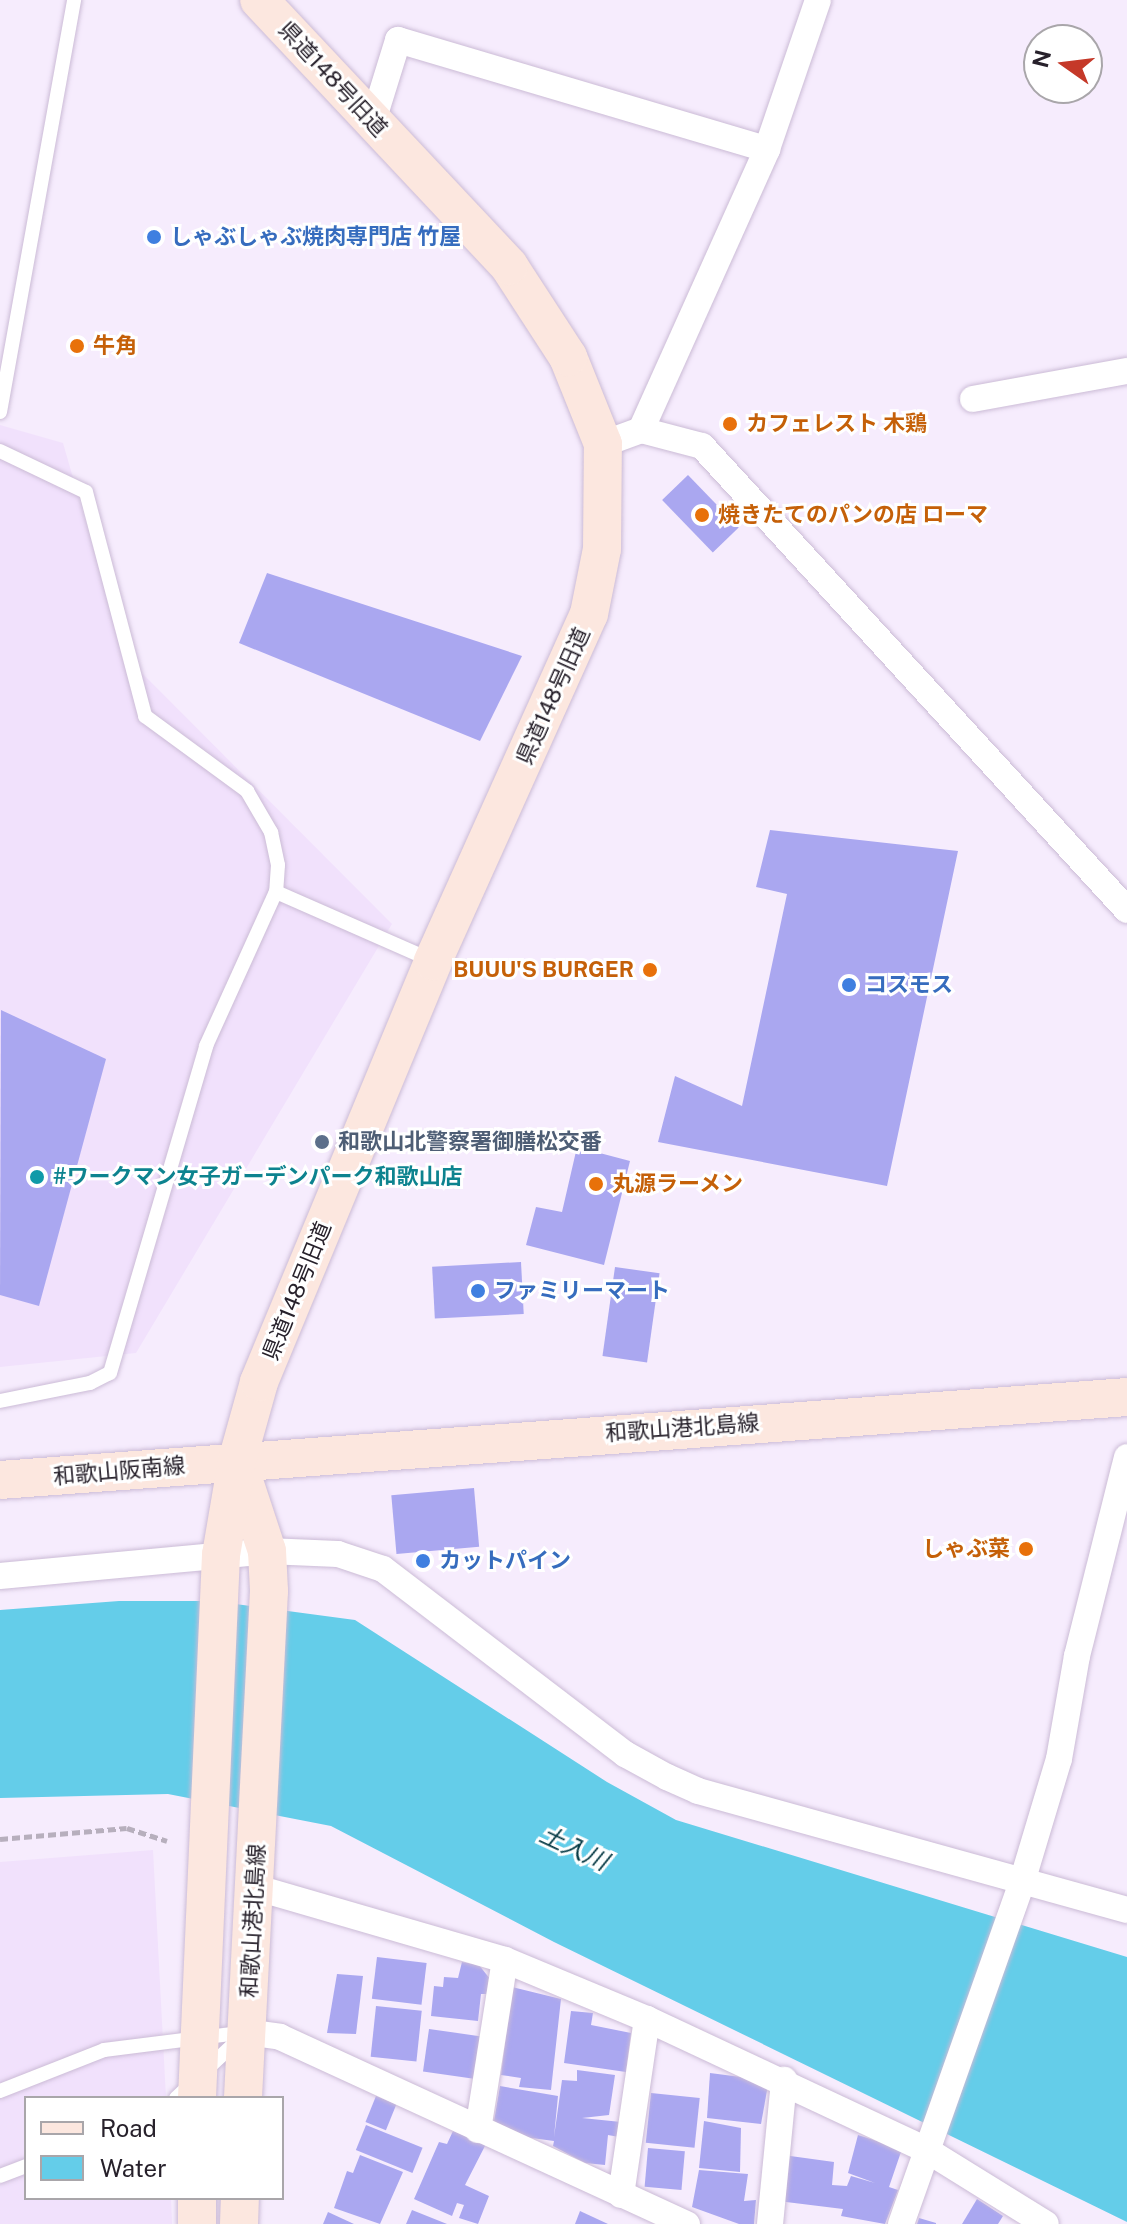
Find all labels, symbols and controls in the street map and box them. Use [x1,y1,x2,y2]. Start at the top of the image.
street label: 県道148号旧道 [273,16,393,142]
north arrow [1023,24,1103,104]
text: N [1027,47,1056,70]
place label: しゃぶしゃぶ焼肉専門店 竹屋 [170,224,461,250]
marker: しゃぶしゃぶ焼肉専門店 竹屋 [145,228,163,246]
place label: 牛角 [93,333,137,359]
marker: 牛角 [68,337,86,355]
place label: カフェレスト 木鶏 [746,411,927,437]
marker: カフェレスト 木鶏 [721,415,739,433]
place label: 焼きたてのパンの店 ローマ [718,502,987,528]
marker: 焼きたてのパンの店 ローマ [693,506,711,524]
street label: 県道148号旧道 [511,623,595,769]
place label: BUUU'S BURGER [453,957,634,983]
marker: BUUU'S BURGER [641,961,659,979]
place label: コスモス [865,972,953,998]
marker: コスモス [840,976,858,994]
place label: 和歌山北警察署御膳松交番 [338,1129,602,1155]
marker: 和歌山北警察署御膳松交番 [313,1133,331,1151]
place label: #ワークマン女子ガーデンパーク和歌山店 [53,1164,463,1190]
marker: #ワークマン女子ガーデンパーク和歌山店 [28,1168,46,1186]
place label: 丸源ラーメン [612,1171,744,1197]
marker: 丸源ラーメン [587,1175,605,1193]
street label: 県道148号旧道 [257,1218,337,1364]
place label: ファミリーマート [494,1278,670,1304]
marker: ファミリーマート [469,1282,487,1300]
street label: 和歌山港北島線 [604,1409,760,1447]
street label: 和歌山阪南線 [52,1452,186,1490]
place label: しゃぶ菜 [922,1536,1010,1562]
marker: しゃぶ菜 [1017,1540,1035,1558]
place label: カットパイン [439,1548,571,1574]
marker: カットパイン [414,1552,432,1570]
water label: 土入川 [535,1820,613,1876]
street label: 和歌山港北島線 [236,1843,270,1999]
legend [24,2096,284,2200]
text: Road [100,2114,157,2142]
text: Water [100,2154,167,2182]

